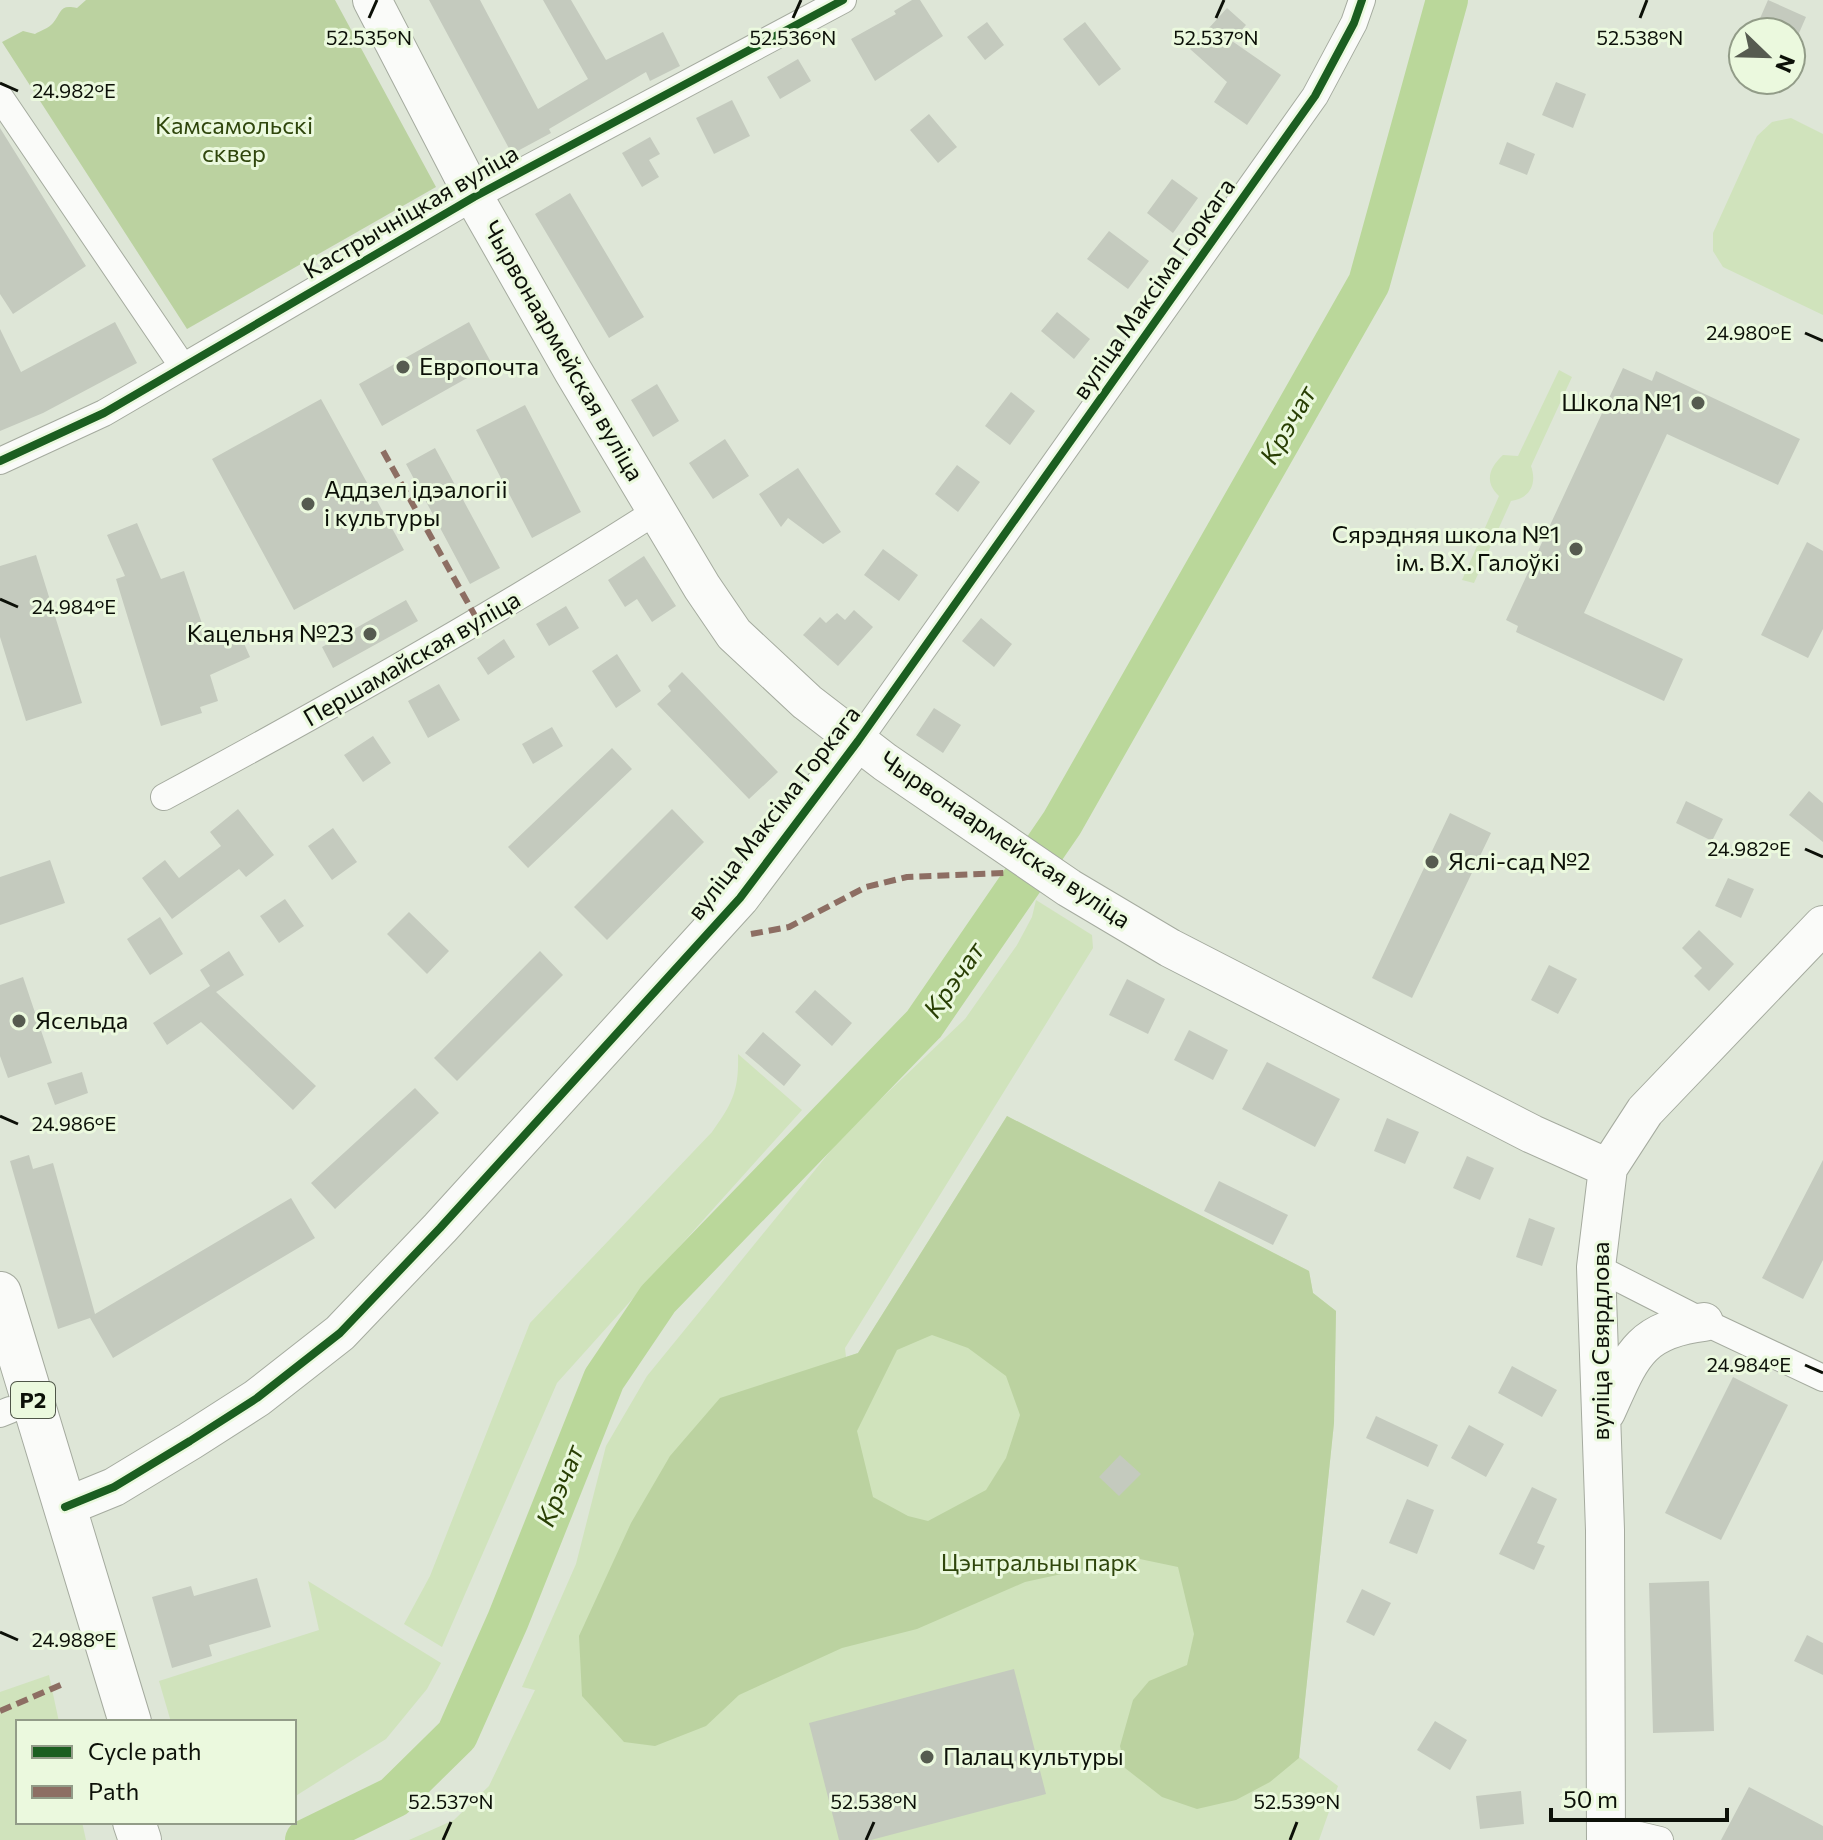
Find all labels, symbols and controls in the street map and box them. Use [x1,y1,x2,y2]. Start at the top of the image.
north arrow [1727,16,1807,96]
text: 52.535°N [326,25,412,49]
text: 52.536°N [750,25,836,49]
text: 52.537°N [1173,25,1259,49]
text: 52.538°N [1597,25,1683,49]
text: N [1770,51,1802,77]
text: 24.982°E [32,78,116,102]
park label: Камсамольскі сквер [155,110,313,167]
street label: Кастрычніцкая вуліца [298,137,523,284]
street label: вуліца Максіма Горкага [1065,172,1240,404]
street label: Чырвонаармейская вуліца [478,215,651,486]
text: 24.980°E [1706,320,1792,344]
place label: Европочта [419,351,539,380]
marker: Европочта [394,358,412,376]
water label: Крэчат [1252,378,1322,469]
place label: Школа №1 [1561,387,1682,416]
marker: Школа №1 [1689,394,1707,412]
place label: Аддзел ідэалогіі і культуры [324,474,508,531]
marker: Аддзел ідэалогіі і культуры [299,495,317,513]
place label: Сярэдняя школа №1 ім. В.Х. Галоўкі [1332,519,1560,576]
marker: Сярэдняя школа №1 ім. В.Х. Галоўкі [1567,540,1585,558]
street label: Першамайская вуліца [298,584,525,732]
text: 24.984°E [32,594,116,618]
place label: Кацельня №23 [187,618,354,647]
marker: Кацельня №23 [361,625,379,643]
street label: вуліца Максіма Горкага [680,699,865,925]
street label: Чырвонаармейская вуліца [875,744,1137,933]
text: 24.982°E [1707,836,1791,860]
place label: Яслі-сад №2 [1448,846,1590,875]
marker: Яслі-сад №2 [1423,853,1441,871]
water label: Крэчат [916,934,991,1023]
place label: Ясельда [35,1005,128,1034]
marker: Ясельда [10,1012,28,1030]
text: 24.986°E [32,1111,116,1135]
street label: вуліца Свярдлова [1585,1241,1614,1441]
text: 24.984°E [1707,1352,1791,1376]
road number: Р2 [11,1382,55,1418]
water label: Крэчат [528,1438,590,1531]
park label: Цэнтральны парк [941,1547,1137,1576]
text: 24.988°E [32,1627,116,1651]
legend [16,1720,296,1824]
text: Cycle path [88,1736,202,1765]
place label: Палац культуры [943,1741,1124,1770]
marker: Палац культуры [918,1748,936,1766]
scale bar [1551,1772,1727,1822]
text: Path [88,1776,139,1805]
text: 50 m [1563,1784,1618,1813]
text: 52.537°N [408,1789,494,1813]
text: 52.538°N [831,1789,917,1813]
text: 52.539°N [1254,1789,1340,1813]

